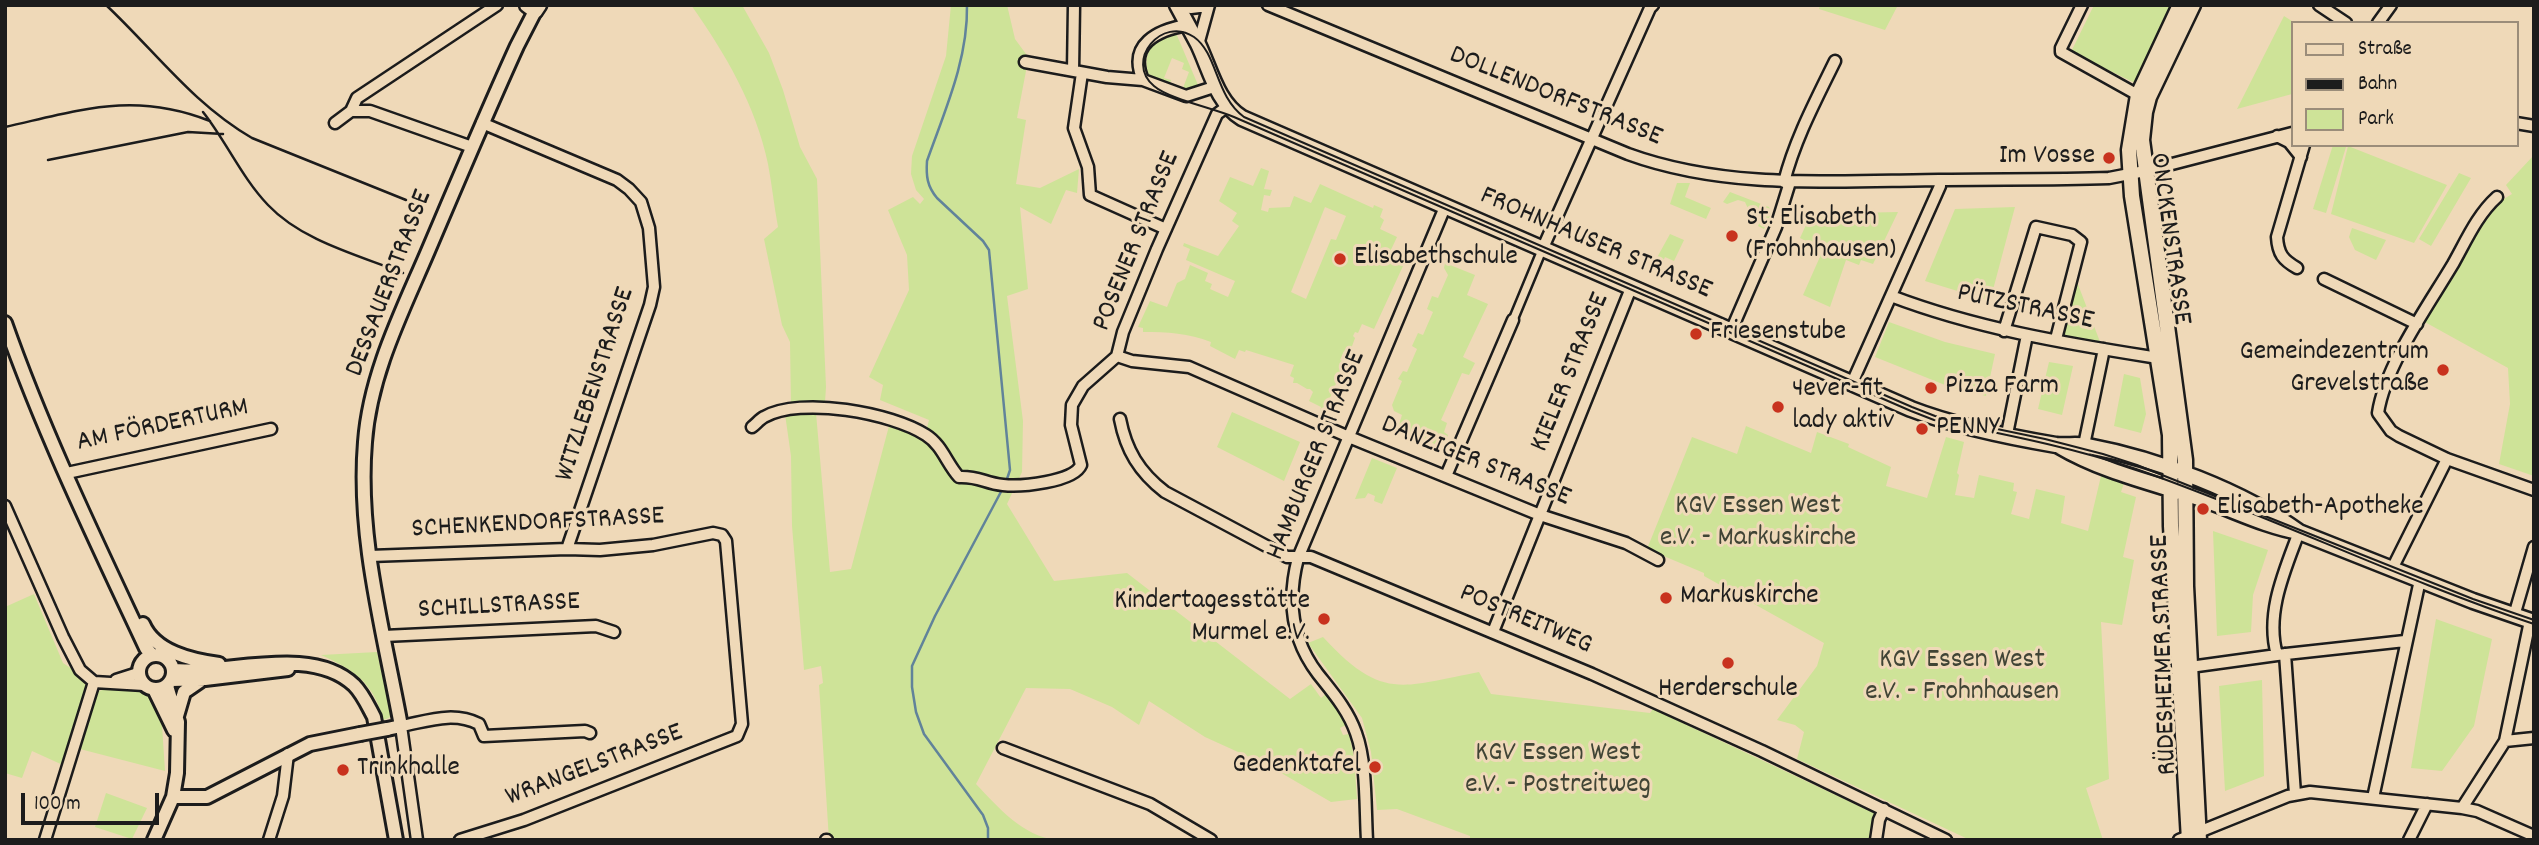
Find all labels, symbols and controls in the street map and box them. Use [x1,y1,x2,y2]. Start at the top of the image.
legend [2290,21,2518,147]
text: Straße [2358,35,2412,65]
street label: DOLLENDORFSTRASSE [1444,40,1666,156]
text: Bahn [2358,70,2397,100]
text: Park [2358,105,2394,135]
place label: Im Vosse [1999,141,2095,175]
street label: POSENER STRASSE [1087,147,1189,337]
marker: Im Vosse [2101,150,2117,166]
street label: ONCKENSTRASSE [2139,151,2197,327]
street label: FROHNHAUSER STRASSE [1474,181,1716,309]
street label: DESSAUERSTRASSE [340,186,442,382]
place label: St. Elisabeth (Frohnhausen) [1746,203,1896,269]
marker: St. Elisabeth (Frohnhausen) [1724,228,1740,244]
place label: Elisabethschule [1354,242,1518,276]
marker: Elisabethschule [1332,251,1348,267]
street label: PÜTZSTRASSE [1954,278,2096,340]
street label: WITZLEBENSTRASSE [550,284,644,486]
street label: KIELER STRASSE [1525,289,1619,457]
place label: Friesenstube [1710,317,1846,351]
marker: Friesenstube [1688,326,1704,342]
place label: Gemeindezentrum Grevelstraße [2240,337,2429,403]
street label: HAMBURGER STRASSE [1261,346,1375,566]
marker: Gemeindezentrum Grevelstraße [2435,362,2451,378]
place label: Pizza Farm [1945,371,2059,405]
place label: 4ever-fit lady aktiv [1792,374,1894,440]
marker: Pizza Farm [1923,380,1939,396]
street label: AM FÖRDERTURM [74,392,252,462]
marker: 4ever-fit lady aktiv [1770,399,1786,415]
street label: DANZIGER STRASSE [1375,410,1575,516]
place label: PENNY [1936,412,1999,446]
marker: PENNY [1914,421,1930,437]
park label: KGV Essen West e.V. - Markuskirche [1660,491,1856,557]
place label: Elisabeth-Apotheke [2217,492,2424,526]
marker: Elisabeth-Apotheke [2195,501,2211,517]
street label: SCHENKENDORFSTRASSE [411,502,665,548]
street label: RÜDESHEIMER STRASSE [2145,534,2187,776]
street label: POSTREITWEG [1453,578,1597,664]
place label: Markuskirche [1680,581,1819,615]
place label: Kindertagesstätte Murmel e.V. [1114,586,1310,652]
street label: SCHILLSTRASSE [417,587,581,629]
marker: Markuskirche [1658,590,1674,606]
marker: Kindertagesstätte Murmel e.V. [1316,611,1332,627]
park label: KGV Essen West e.V. - Frohnhausen [1865,645,2059,711]
marker: Herderschule [1720,655,1736,671]
place label: Herderschule [1658,674,1798,708]
street label: WRANGELSTRASSE [502,718,688,816]
park label: KGV Essen West e.V. - Postreitweg [1465,738,1651,804]
place label: Gedenktafel [1232,750,1361,784]
place label: Trinkhalle [357,753,460,787]
marker: Gedenktafel [1367,759,1383,775]
marker: Trinkhalle [335,762,351,778]
scale bar [24,778,163,822]
text: 100 m [34,790,81,820]

